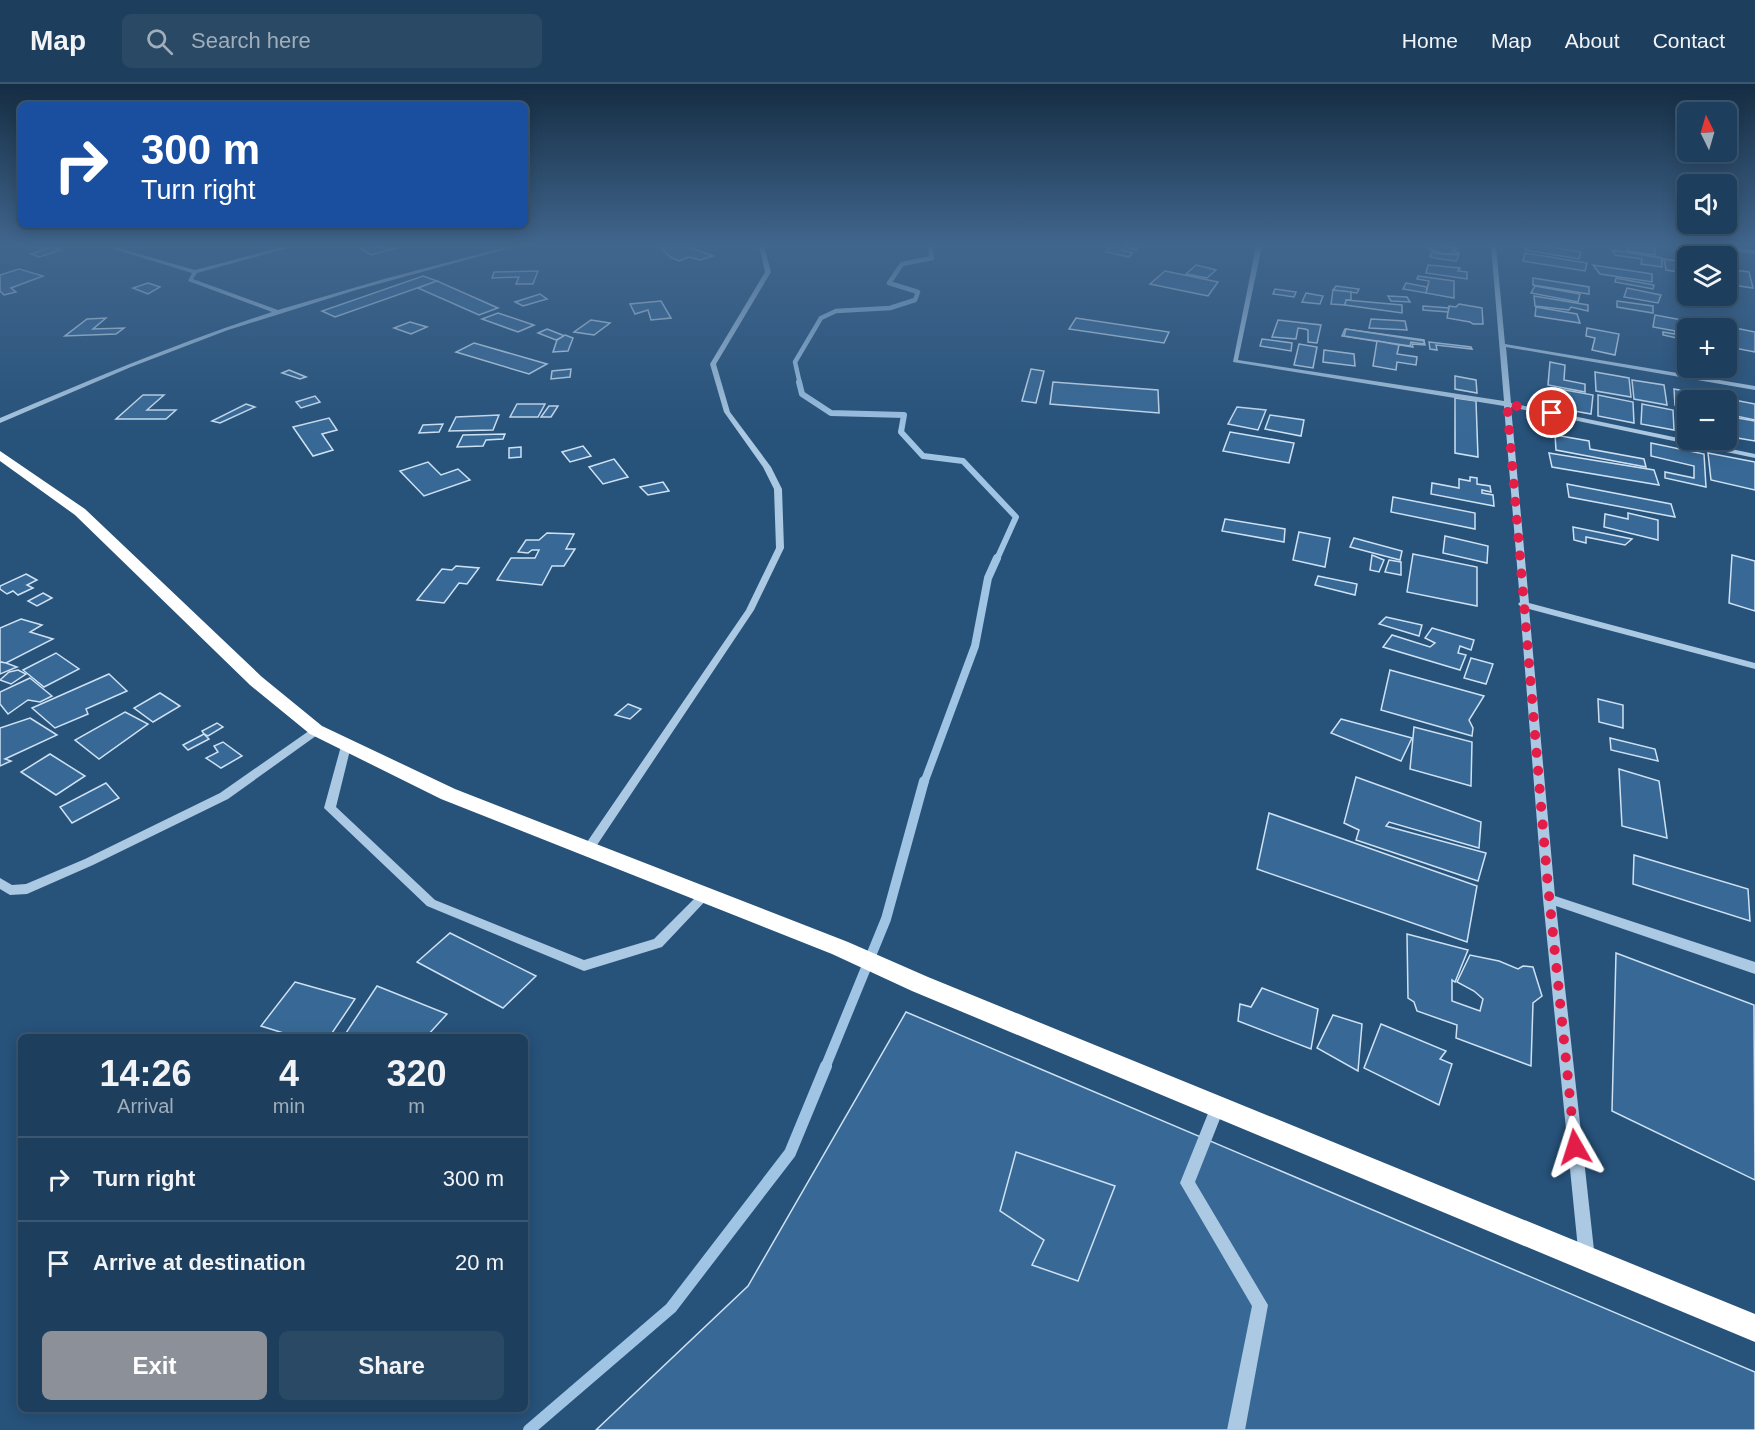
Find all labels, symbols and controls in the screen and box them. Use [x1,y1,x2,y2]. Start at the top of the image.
search box [122,14,542,68]
text: Map [30,25,86,56]
icon: search [143,25,176,58]
text: Search here [191,28,311,53]
text: Home [1402,29,1458,52]
text: Map [1491,29,1532,52]
text: About [1565,29,1620,52]
text: Contact [1653,29,1725,52]
north arrow [1677,102,1737,162]
map controls [1677,102,1737,450]
icon: right [42,126,120,204]
text: 300 m [141,126,260,173]
button: sound [1677,174,1737,234]
text: Turn right [141,175,256,205]
button: layers [1677,246,1737,306]
button: + [1677,318,1737,378]
pin [1526,387,1577,438]
button: − [1677,390,1737,450]
icon: arrive [1535,396,1568,429]
text: 14:26 [99,1053,191,1094]
text: 4 [279,1053,299,1094]
text: 320 [386,1053,447,1094]
text: Arrival [117,1095,174,1117]
text: min [273,1095,305,1117]
text: m [408,1095,425,1117]
position arrow [1543,1115,1607,1179]
icon: right [42,1163,75,1196]
text: Turn right [93,1166,195,1191]
text: 300 m [443,1166,504,1191]
icon: arrive [42,1247,75,1280]
text: Arrive at destination [93,1250,306,1275]
text: 20 m [455,1250,504,1275]
button: Exit [42,1331,267,1400]
button: Share [279,1331,504,1400]

